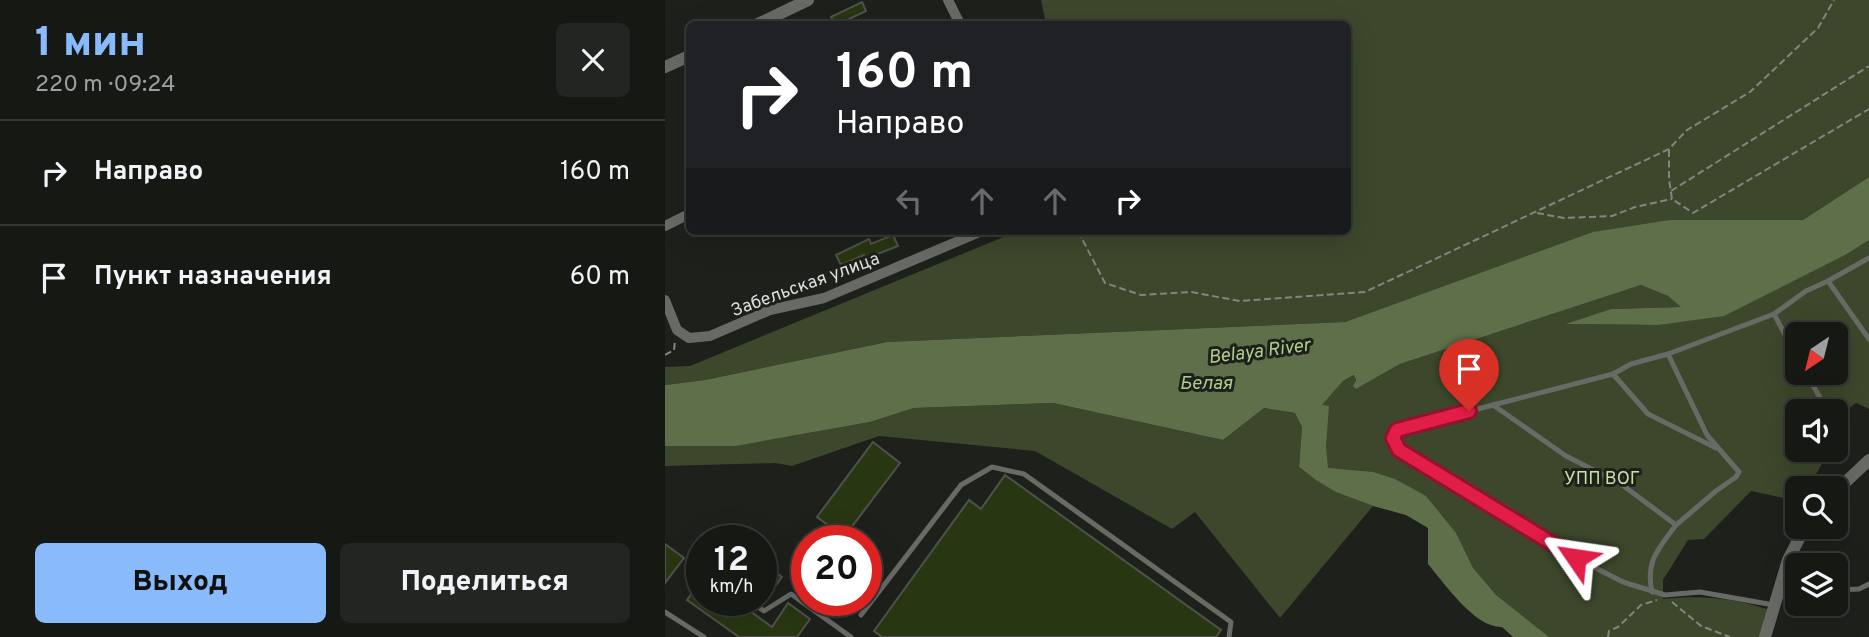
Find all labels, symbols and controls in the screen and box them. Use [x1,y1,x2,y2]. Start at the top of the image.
text: 1 мин [35,18,146,71]
button: close [556,23,630,97]
text: 160 m [836,44,973,106]
icon: right [721,49,812,140]
text: 220 m · 09:24 [35,71,175,100]
text: Направо [836,105,964,145]
icon: right [35,154,73,192]
text: Направо [94,156,203,189]
text: 160 m [560,156,630,189]
icon: left [890,182,928,220]
icon: ahead [963,182,1001,220]
icon: ahead [1036,182,1074,220]
icon: right [1109,182,1147,220]
street label: Забельская улица [728,248,883,323]
icon: arrive [35,259,73,297]
text: Пункт назначения [94,261,332,294]
text: 60 m [570,261,630,294]
north arrow [1785,322,1848,385]
map controls [1785,322,1848,616]
water label: Belaya River [1207,334,1313,370]
pin [1439,339,1499,411]
icon: arrive [1450,350,1488,388]
water label: Белая [1180,372,1234,396]
button: sound [1785,399,1848,462]
park label: УПП ВОГ [1564,468,1640,491]
button: search [1785,476,1848,539]
position arrow [1539,521,1613,595]
speed limit sign: 20 [791,525,882,616]
text: 12 [714,539,749,583]
button: Выход [35,543,326,623]
button: Поделиться [340,543,630,623]
button: layers [1785,553,1848,616]
text: km/h [710,576,753,599]

